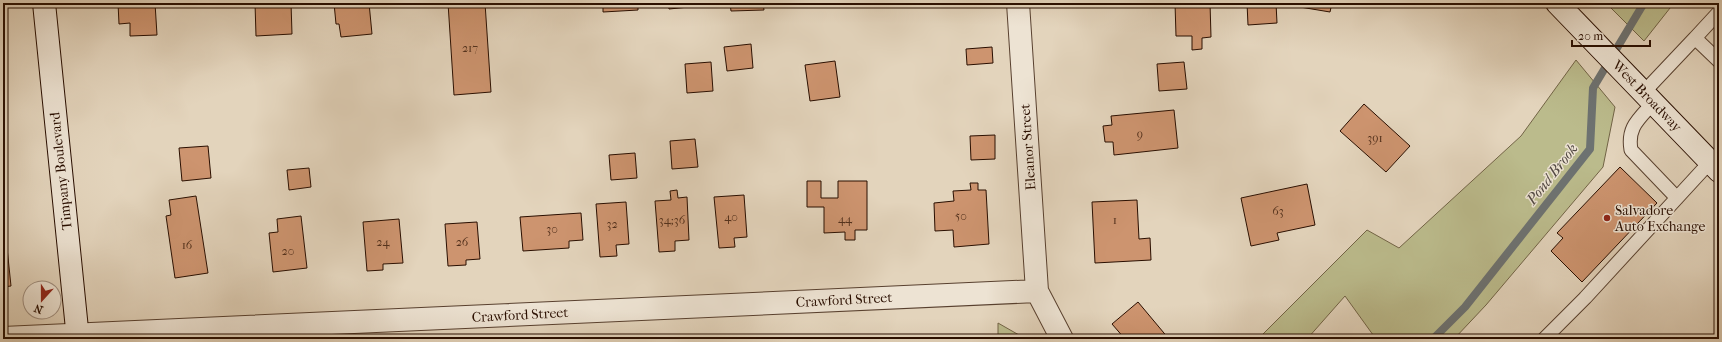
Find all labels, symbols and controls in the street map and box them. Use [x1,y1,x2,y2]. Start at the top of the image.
scale bar [1572,22,1650,48]
text: 20 m [1578,29,1603,43]
house number: 217 [462,41,478,55]
street label: West Broadway [1608,56,1686,136]
street label: Eleanor Street [1016,103,1040,191]
street label: Timpany Boulevard [46,111,76,231]
house number: 9 [1137,127,1143,141]
house number: 391 [1367,131,1383,145]
water label: Pond Brook [1522,140,1582,209]
place label: Salvadore Auto Exchange [1614,202,1706,235]
house number: 63 [1272,204,1284,218]
house number: 50 [955,209,967,223]
house number: 40 [724,210,738,224]
house number: 44 [838,212,853,226]
house number: 34;36 [659,213,686,227]
house number: 1 [1113,213,1117,227]
marker: Salvadore Auto Exchange [1602,213,1612,223]
house number: 32 [606,217,618,231]
house number: 30 [546,222,558,236]
house number: 24 [376,235,391,249]
house number: 26 [456,235,469,249]
house number: 16 [182,238,193,252]
house number: 20 [282,244,294,258]
north arrow [22,280,62,320]
street label: Crawford Street [795,289,893,311]
text: N [32,301,45,316]
street label: Crawford Street [471,304,569,326]

